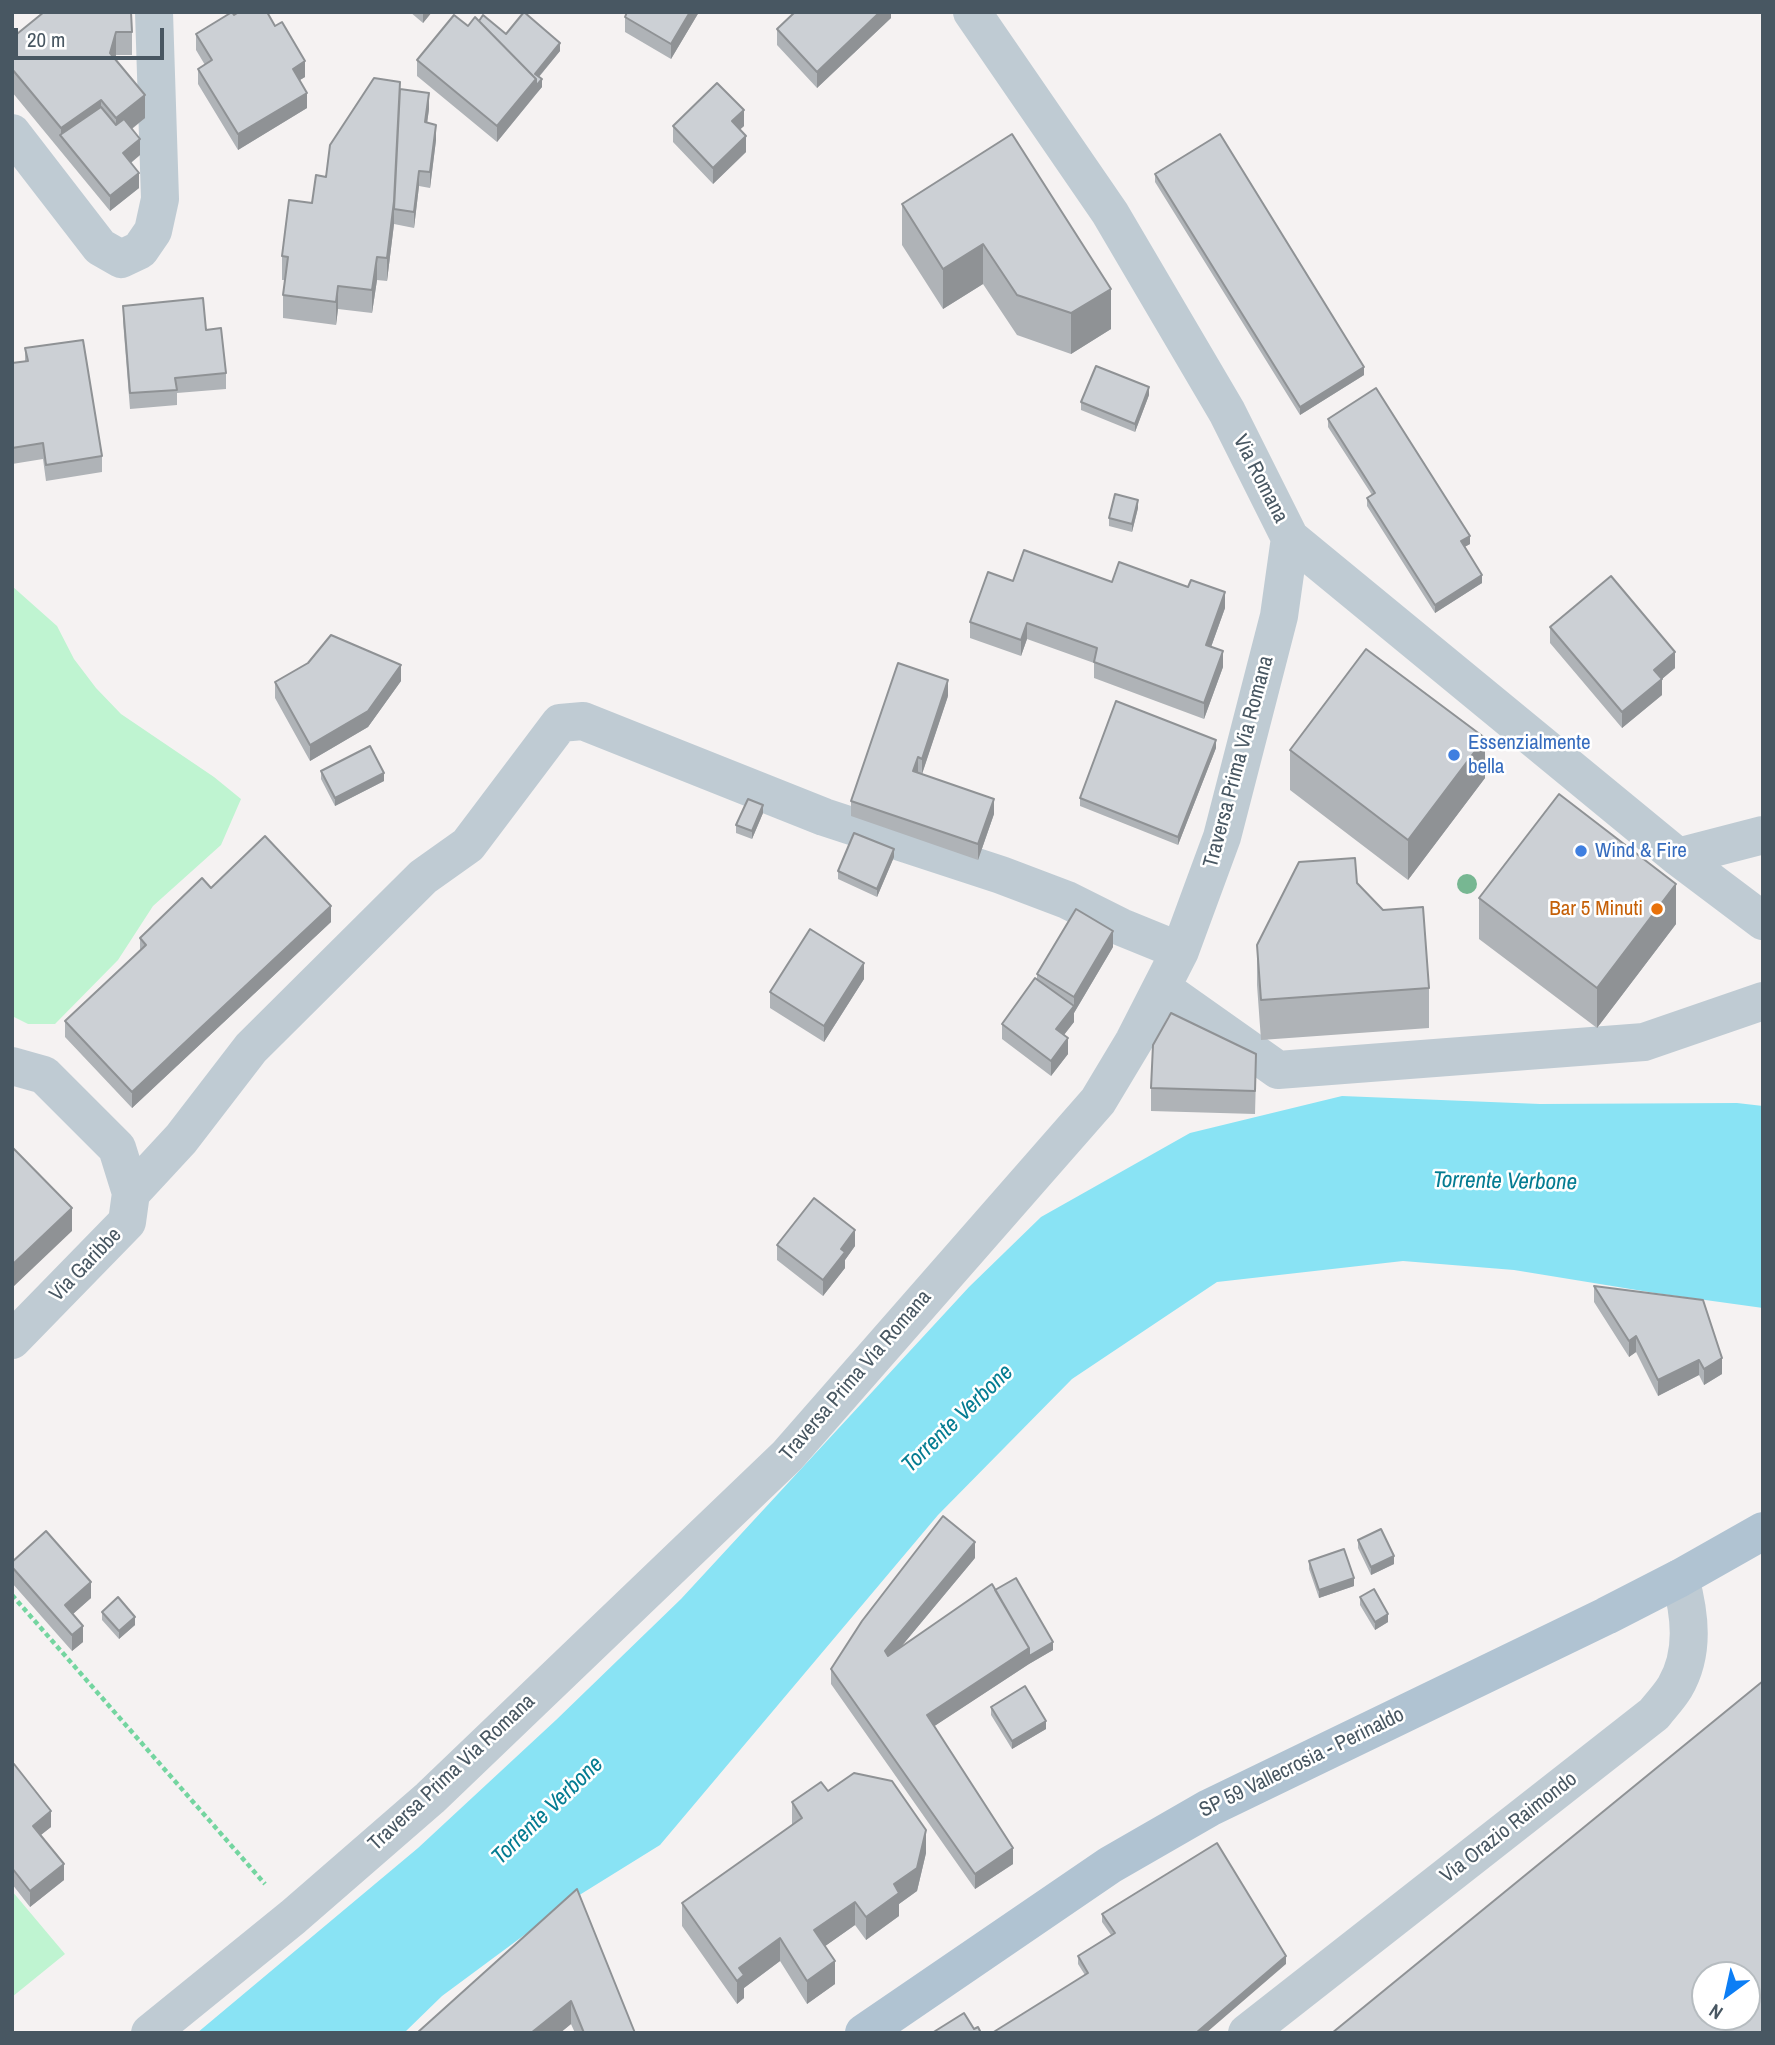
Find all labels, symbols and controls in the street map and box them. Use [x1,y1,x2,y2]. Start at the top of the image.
scale bar [18,14,168,58]
text: 20 m [27,25,65,54]
street label: Via Romana [1227,431,1293,527]
street label: Traversa Prima Via Romana [1199,653,1279,871]
place label: Essenzialmente bella [1468,730,1591,780]
marker: Essenzialmente bella [1446,747,1462,763]
place label: Wind & Fire [1595,838,1687,864]
marker: Wind & Fire [1573,843,1589,859]
place label: Bar 5 Minuti [1549,896,1643,922]
marker: Bar 5 Minuti [1649,901,1665,917]
water label: Torrente Verbone [1433,1167,1577,1197]
street label: Via Garibbe [45,1223,127,1307]
street label: Traversa Prima Via Romana [775,1285,937,1467]
water label: Torrente Verbone [897,1359,1019,1479]
street label: Traversa Prima Via Romana [364,1689,540,1857]
street label: SP 59 Vallecrosia - Perinaldo [1196,1702,1408,1824]
water label: Torrente Verbone [487,1751,609,1871]
street label: Via Orazio Raimondo [1436,1767,1582,1889]
north arrow [1691,1961,1761,2031]
text: N [1704,1998,1727,2026]

